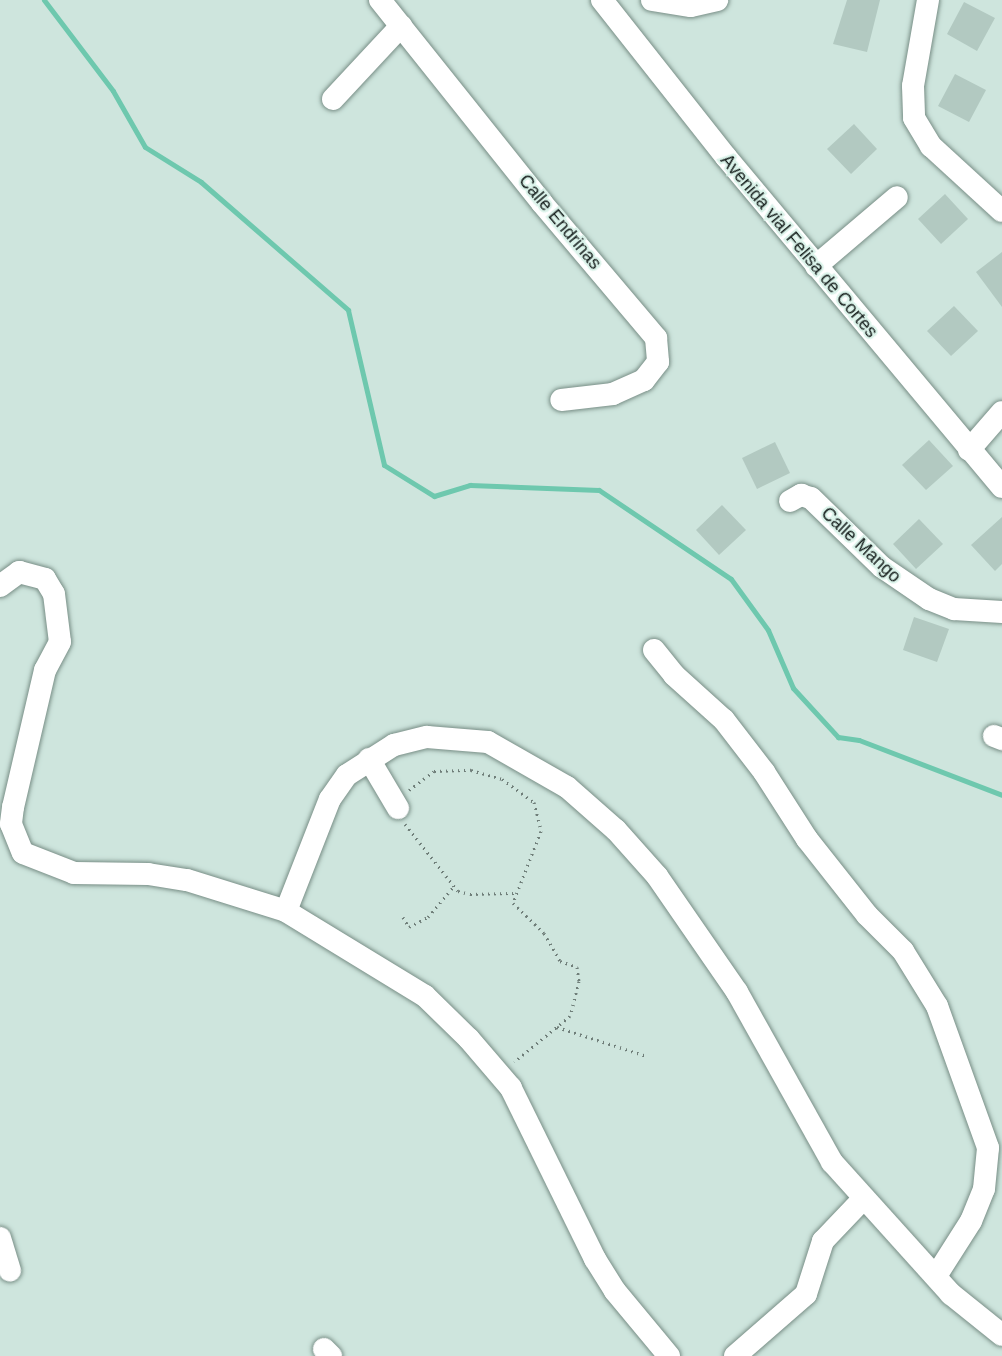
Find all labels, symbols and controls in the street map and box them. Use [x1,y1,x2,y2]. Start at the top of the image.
street label: Avenida vial Felisa de Cortes [716,150,882,342]
street label: Calle Endrinas [514,170,606,274]
street label: Calle Mango [817,503,905,587]

